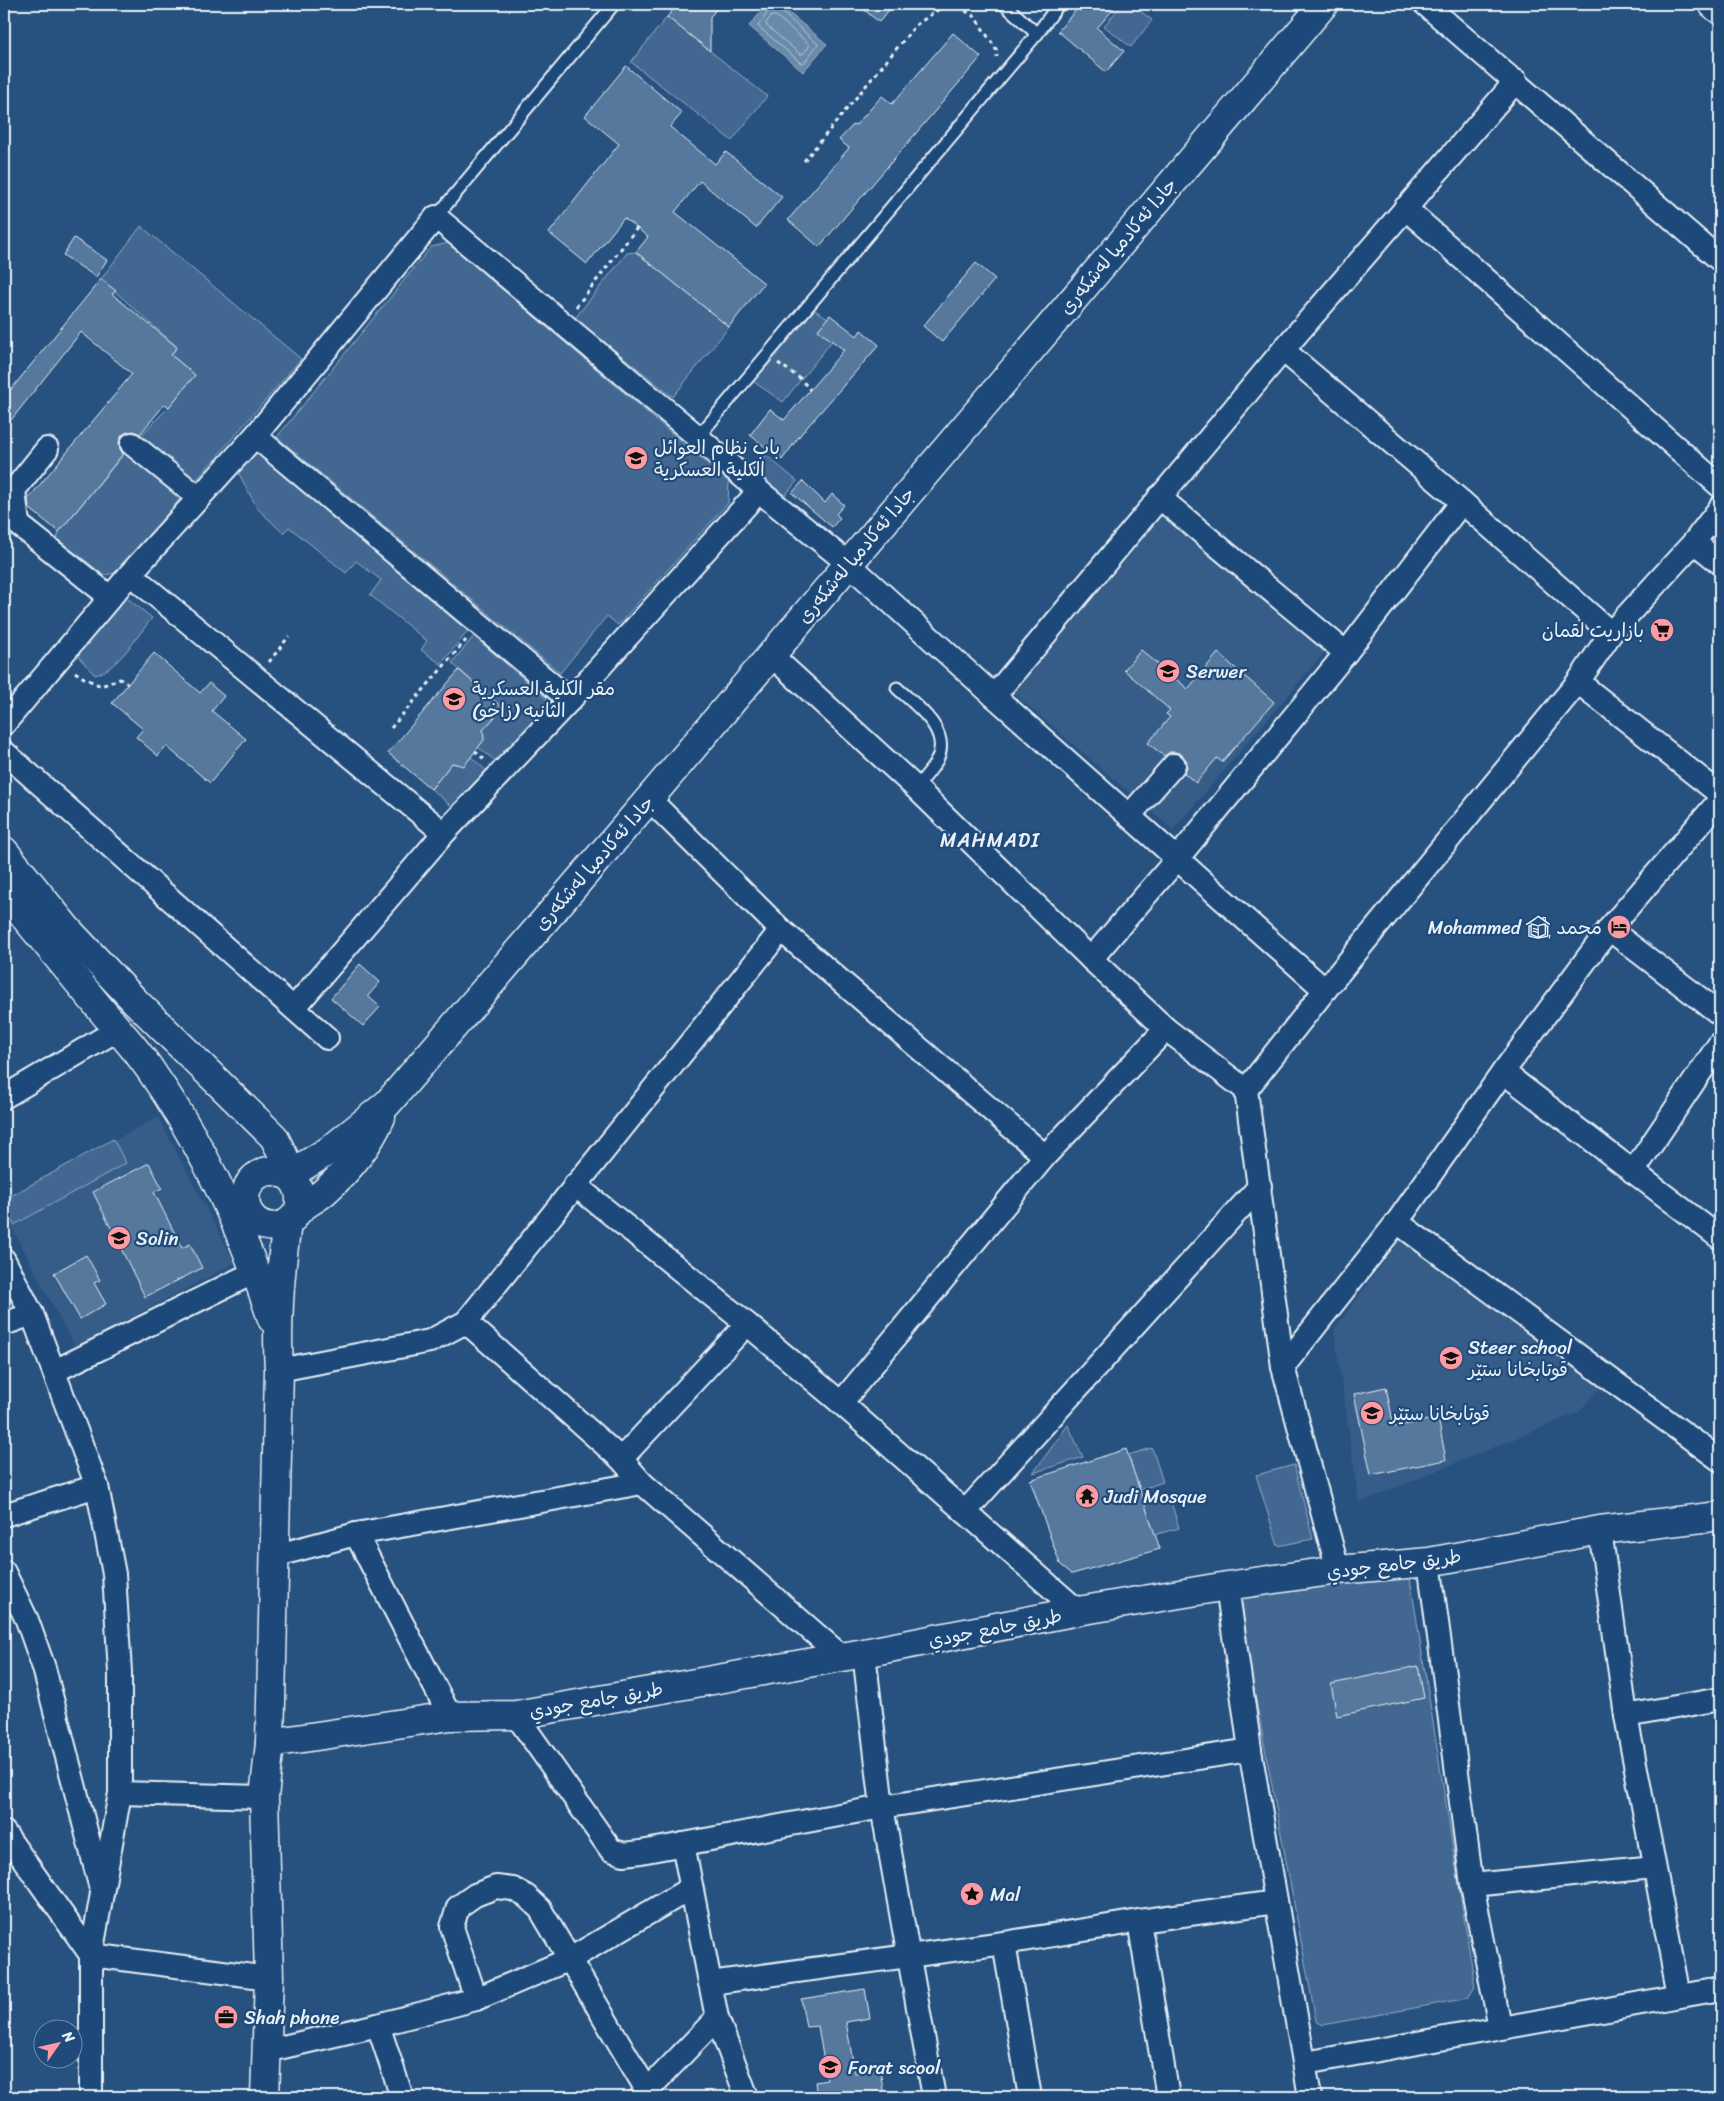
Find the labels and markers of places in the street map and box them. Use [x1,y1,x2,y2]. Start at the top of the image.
place label: باب نظام العوائل الكلية العسكرية [654,431,780,486]
school or university icon: باب نظام العوائل الكلية العسكرية [623,445,649,471]
place label: بازاريت لقمان [1542,614,1644,647]
supermarket icon: بازاريت لقمان [1649,617,1675,643]
place label: Serwer [1186,655,1247,688]
school or university icon: Serwer [1155,658,1181,684]
place label: مقر الكلية العسكرية الثانيه (زاخو) [472,672,615,727]
school or university icon: مقر الكلية العسكرية الثانيه (زاخو) [441,686,467,712]
place label: Mohammed 🏠 محمد [1428,911,1602,944]
hotel icon: Mohammed 🏠 محمد [1606,914,1632,940]
place label: Solin [136,1222,178,1255]
school or university icon: Solin [106,1225,132,1251]
place label: Steer school قوتابخانا ستێر [1466,1331,1573,1386]
school or university icon: Steer school قوتابخانا ستێر [1438,1345,1464,1371]
place label: قوتابخانا ستێر [1388,1397,1490,1430]
school or university icon: قوتابخانا ستێر [1359,1400,1385,1426]
place label: Judi Mosque [1103,1480,1207,1513]
temple icon: Judi Mosque [1074,1483,1100,1509]
place label: Mal [990,1878,1021,1911]
place icon: Mal [959,1881,985,1907]
place label: Shah phone [244,2001,339,2034]
office icon: Shah phone [213,2004,239,2030]
place label: Forat scool [848,2051,941,2084]
school or university icon: Forat scool [817,2054,843,2080]

